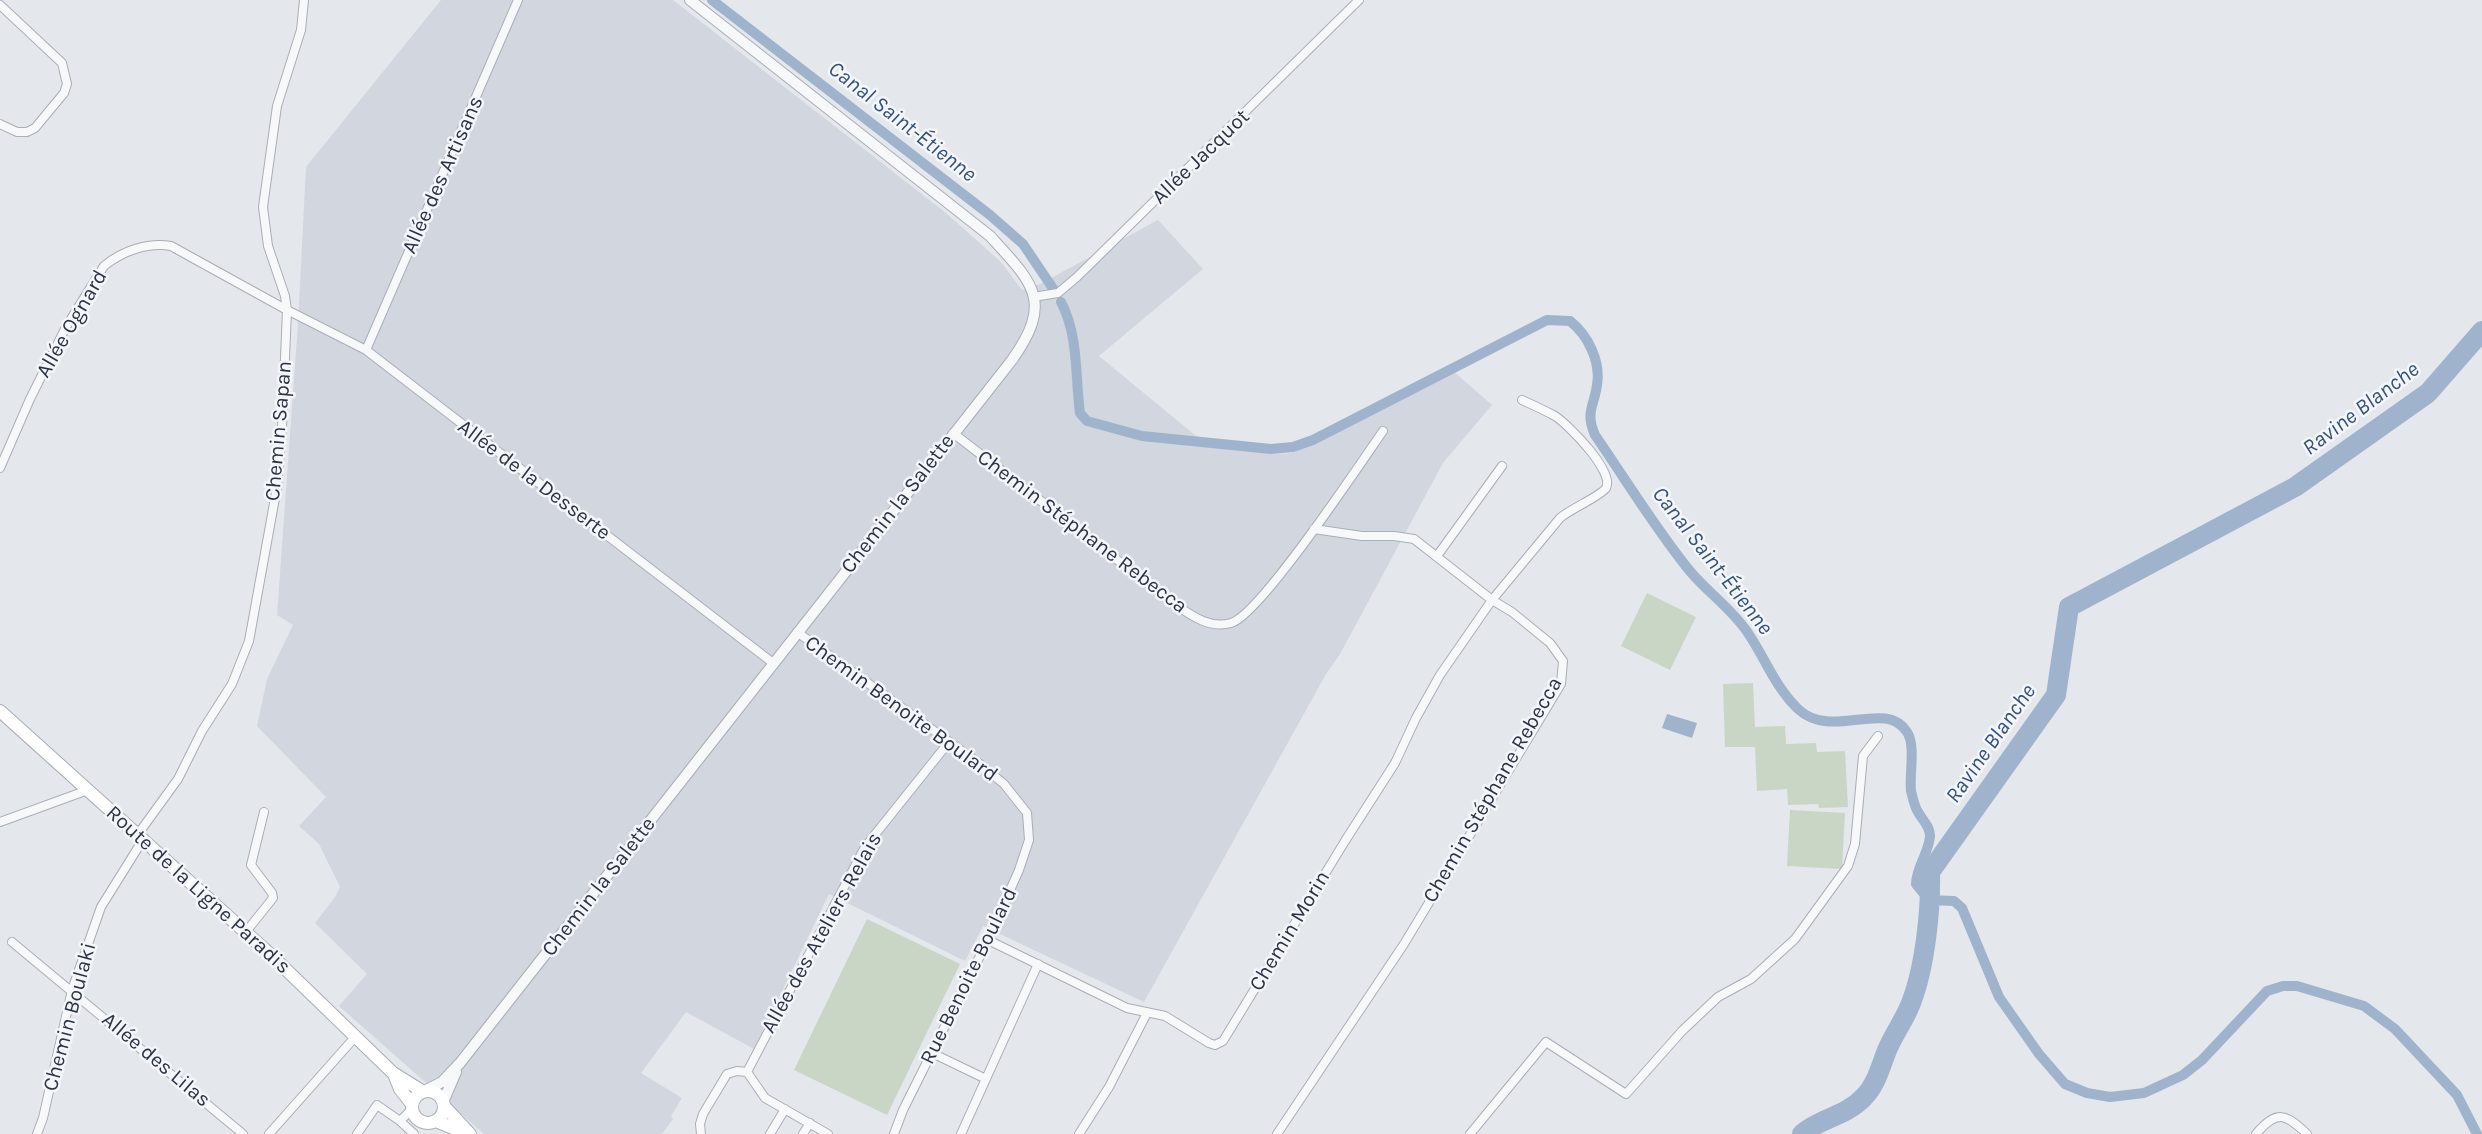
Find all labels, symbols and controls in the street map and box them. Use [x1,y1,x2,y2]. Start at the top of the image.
water label: Canal Saint-Étienne [823,56,981,188]
street label: Allée des Artisans [397,92,489,258]
street label: Allée Jacquot [1147,104,1255,210]
street label: Allée Ognard [31,266,113,382]
water label: Ravine Blanche [2297,357,2425,461]
street label: Chemin Sapan [260,360,298,502]
street label: Allée de la Desserte [453,414,615,546]
street label: Chemin la Salette [836,429,960,579]
street label: Chemin Stéphane Rebecca [972,445,1192,619]
water label: Canal Saint-Étienne [1646,482,1778,640]
street label: Chemin Benoite Boulard [800,630,1002,788]
street label: Chemin Stéphane Rebecca [1418,673,1568,907]
water label: Ravine Blanche [1940,679,2042,809]
street label: Route de la Ligne Paradis [100,800,296,980]
street label: Chemin la Salette [537,812,661,962]
street label: Allée des Ateliers Relais [756,828,888,1038]
street label: Chemin Morin [1244,866,1336,996]
street label: Rue Benoite Boulard [915,883,1023,1069]
street label: Chemin Boulaki [38,940,102,1094]
street label: Allée des Lilas [97,1007,215,1113]

